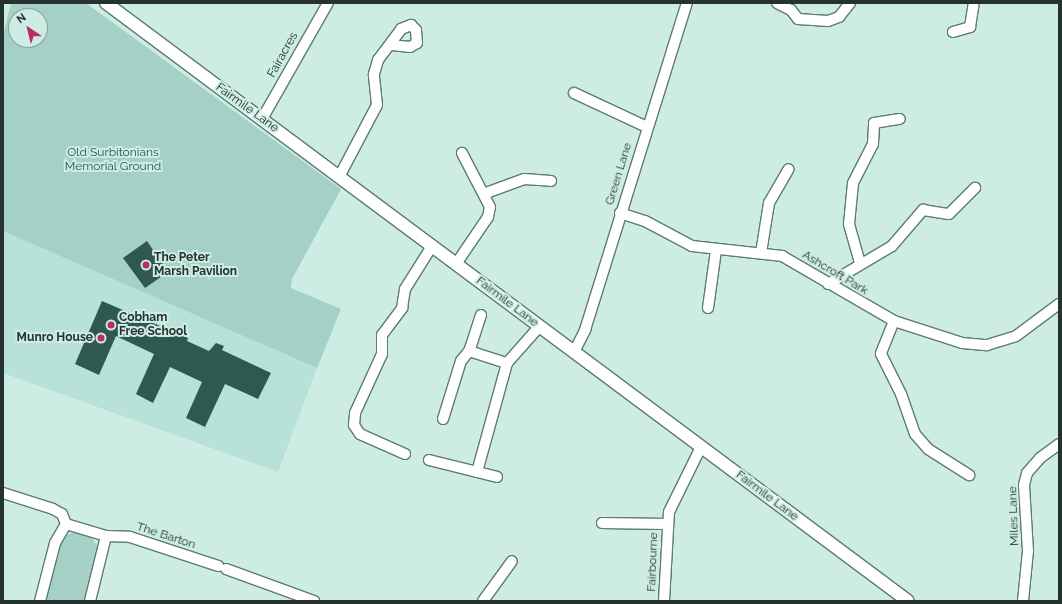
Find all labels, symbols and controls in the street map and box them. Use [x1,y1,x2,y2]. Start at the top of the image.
north arrow [8,8,48,48]
text: N [14,11,29,26]
street label: Fairacres [265,30,301,80]
street label: Fairmile Lane [213,80,281,136]
street label: Green Lane [603,141,635,207]
park label: Old Surbitonians Memorial Ground [65,146,161,174]
street label: Ashcroft Park [800,248,870,298]
place label: The Peter Marsh Pavilion [154,251,237,279]
marker: The Peter Marsh Pavilion [141,260,151,270]
street label: Fairmile Lane [473,274,541,330]
place label: Cobham Free School [119,311,187,339]
marker: Cobham Free School [106,320,116,330]
place label: Munro House [17,331,93,345]
marker: Munro House [96,333,106,343]
street label: Fairmile Lane [733,468,801,524]
street label: Miles Lane [1006,486,1022,546]
street label: The Barton [135,520,197,552]
street label: Fairbourne [645,532,661,592]

